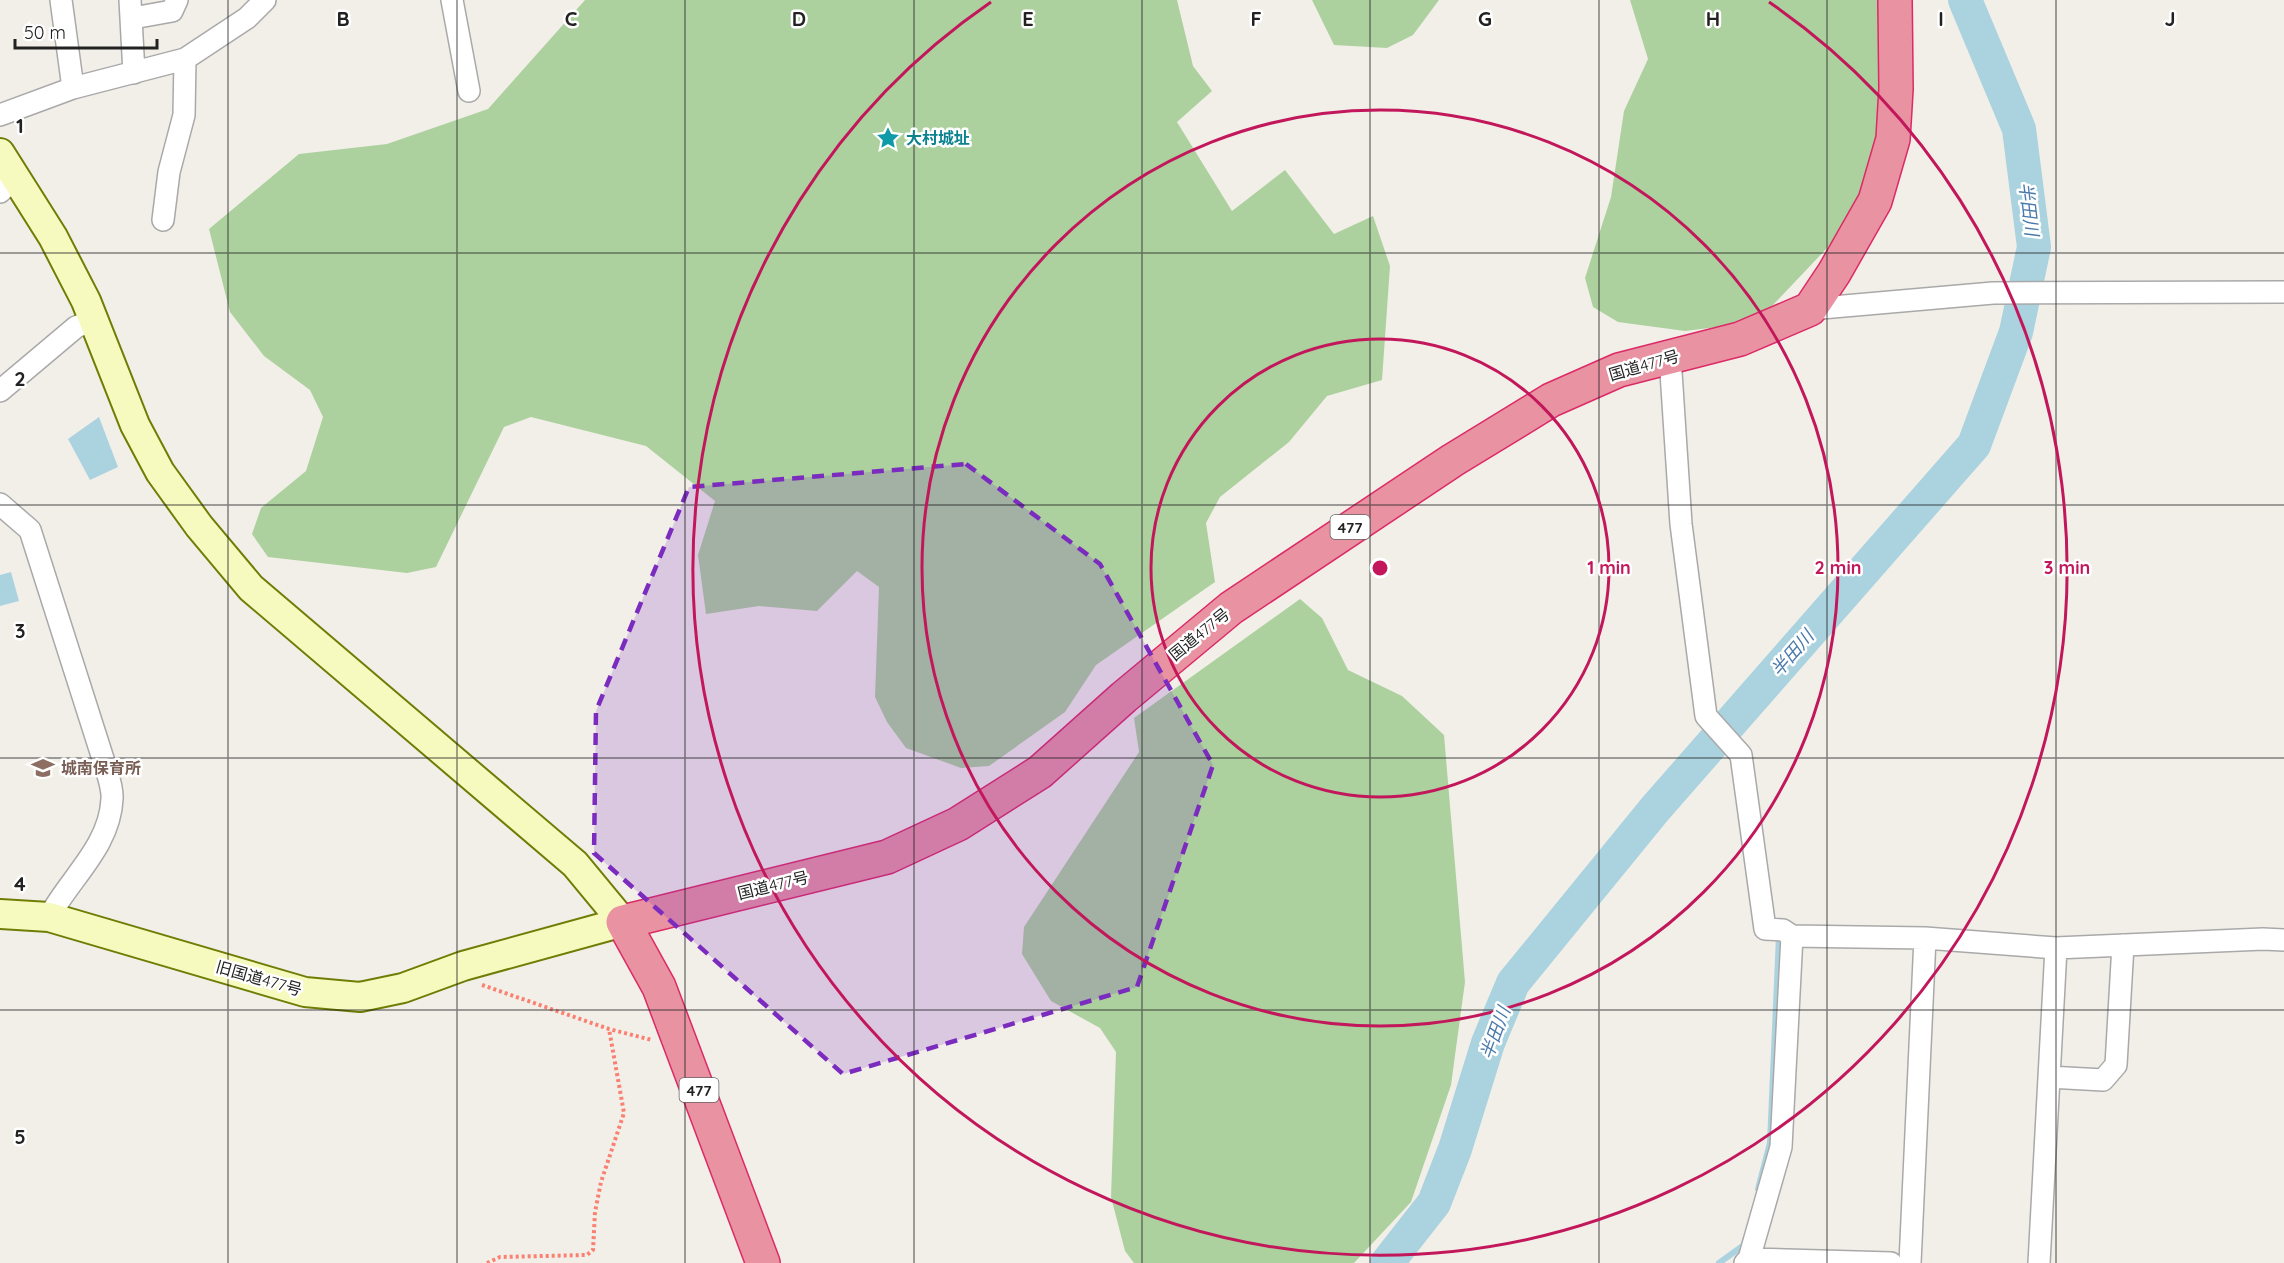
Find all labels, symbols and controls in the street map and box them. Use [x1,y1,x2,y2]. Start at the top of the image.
text: B [336,6,350,31]
text: C [565,6,578,31]
text: D [792,6,806,31]
text: E [1022,6,1034,31]
text: F [1250,6,1262,31]
text: G [1478,6,1492,31]
text: H [1706,6,1720,31]
text: I [1938,6,1944,31]
text: J [2164,6,2176,31]
scale bar [15,12,158,50]
text: 50 m [24,21,66,44]
text: 1 [16,113,24,138]
place icon: 大村城址 [875,125,901,151]
place label: 大村城址 [906,128,970,148]
water label: 半田川 [2014,181,2044,239]
street label: 国道477号 [1606,345,1682,385]
text: 2 [14,366,26,391]
road number: 477 [1330,515,1370,539]
text: 1 min [1587,556,1631,579]
text: 2 min [1815,556,1861,579]
text: 3 min [2044,556,2090,579]
centre of rings [1370,558,1390,578]
street label: 国道477号 [1165,603,1233,665]
text: 3 [15,618,25,643]
water label: 半田川 [1766,624,1820,681]
school or university icon: 城南保育所 [30,755,56,781]
place label: 城南保育所 [61,758,141,778]
street label: 国道477号 [735,867,811,903]
text: 4 [14,871,26,896]
street label: 旧国道477号 [214,956,304,1000]
water label: 半田川 [1475,1002,1516,1062]
road number: 477 [680,1078,718,1102]
text: 5 [14,1124,26,1149]

